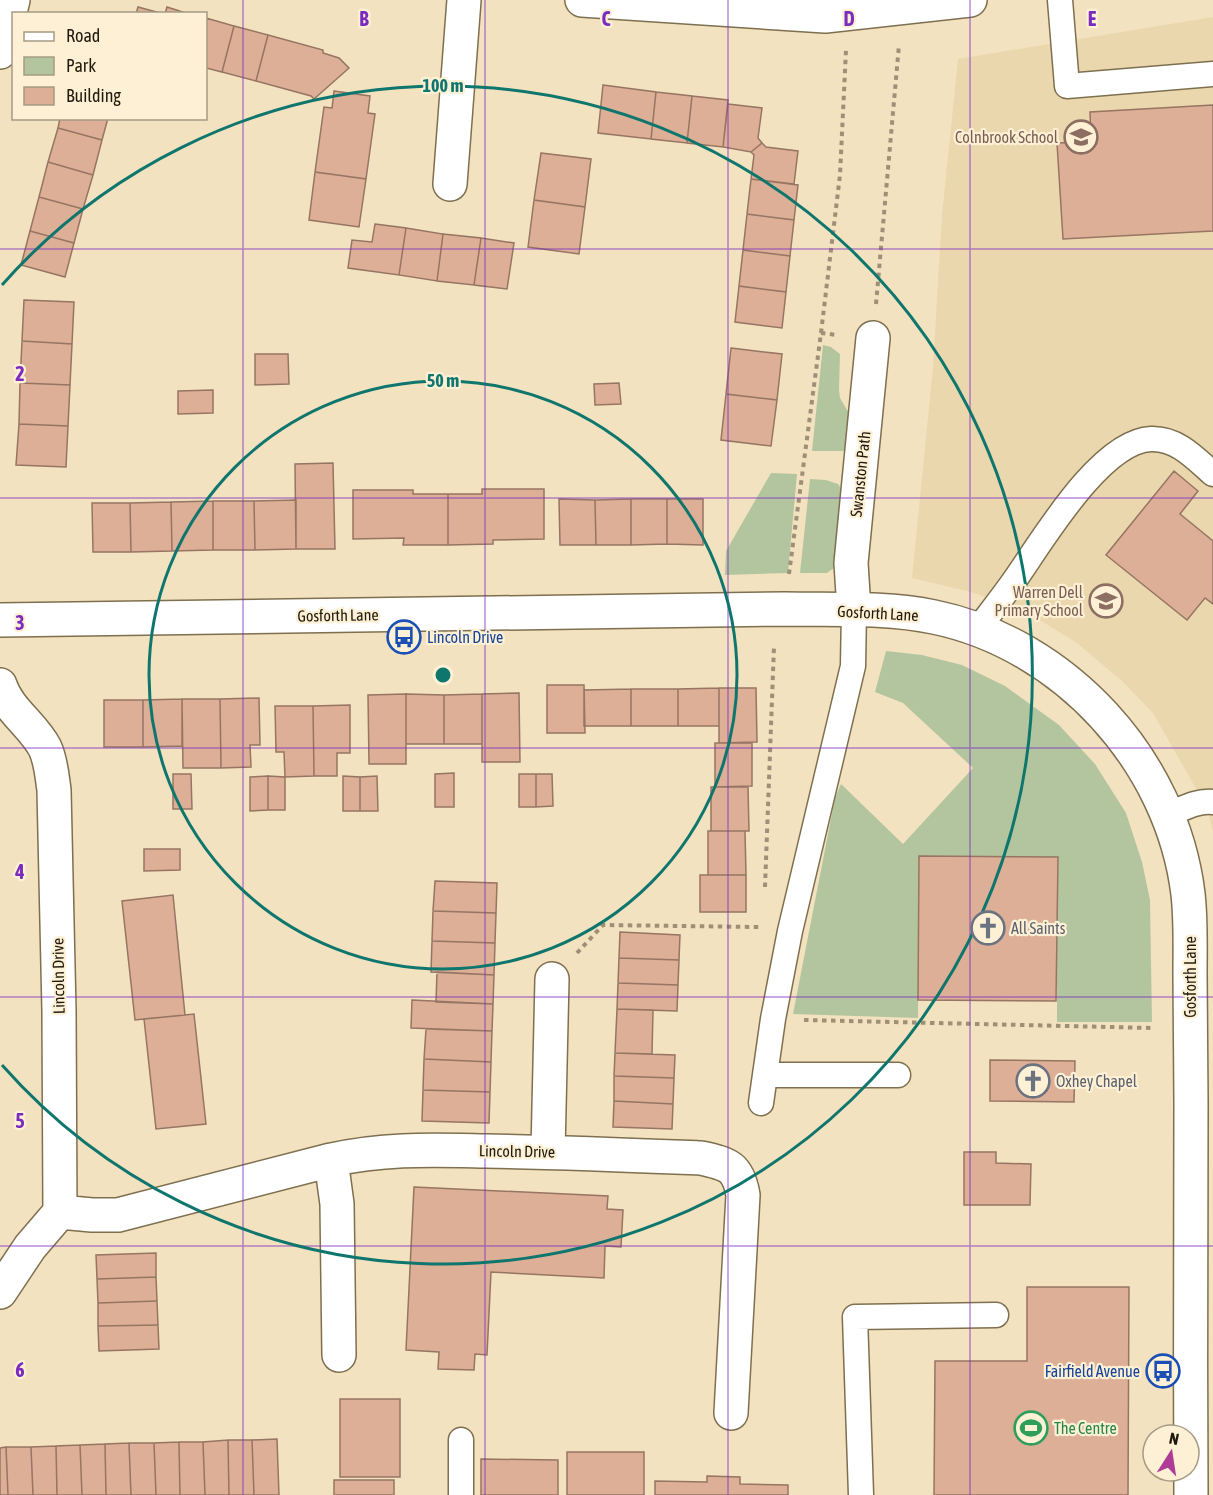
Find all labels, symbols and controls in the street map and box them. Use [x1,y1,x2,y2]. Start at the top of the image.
text: B [359,7,369,30]
text: C [602,7,611,30]
text: D [843,7,855,30]
text: E [1088,7,1097,30]
legend [12,12,207,120]
text: Road [66,25,100,46]
text: Park [66,55,96,76]
text: 100 m [423,75,463,96]
text: Building [66,85,121,106]
school or university icon: Colnbrook School [1063,119,1099,155]
place label: Colnbrook School [955,128,1059,146]
text: 2 [15,362,25,385]
text: 50 m [427,370,459,391]
street label: Swanston Path [847,430,873,518]
place label: Warren Dell Primary School [995,583,1084,620]
school or university icon: Warren Dell Primary School [1088,583,1124,619]
street label: Gosforth Lane [837,602,919,624]
street label: Gosforth Lane [297,605,379,625]
text: 3 [15,611,25,634]
bus stop icon: Lincoln Drive [386,619,422,655]
place label: Lincoln Drive [427,628,503,646]
centre of rings [433,665,453,685]
text: 4 [14,860,25,883]
church icon: All Saints [970,910,1006,946]
place label: All Saints [1011,919,1066,937]
street label: Gosforth Lane [1181,936,1199,1018]
street label: Lincoln Drive [48,938,68,1014]
church icon: Oxhey Chapel [1015,1063,1051,1099]
place label: Oxhey Chapel [1056,1072,1138,1091]
text: 5 [15,1109,25,1132]
street label: Lincoln Drive [479,1141,555,1161]
bus stop icon: Fairfield Avenue [1145,1353,1181,1389]
text: 6 [15,1358,25,1381]
place label: Fairfield Avenue [1045,1362,1140,1380]
sports icon: The Centre [1013,1410,1049,1446]
place label: The Centre [1054,1419,1117,1437]
north arrow [1141,1423,1201,1483]
text: N [1168,1429,1181,1448]

